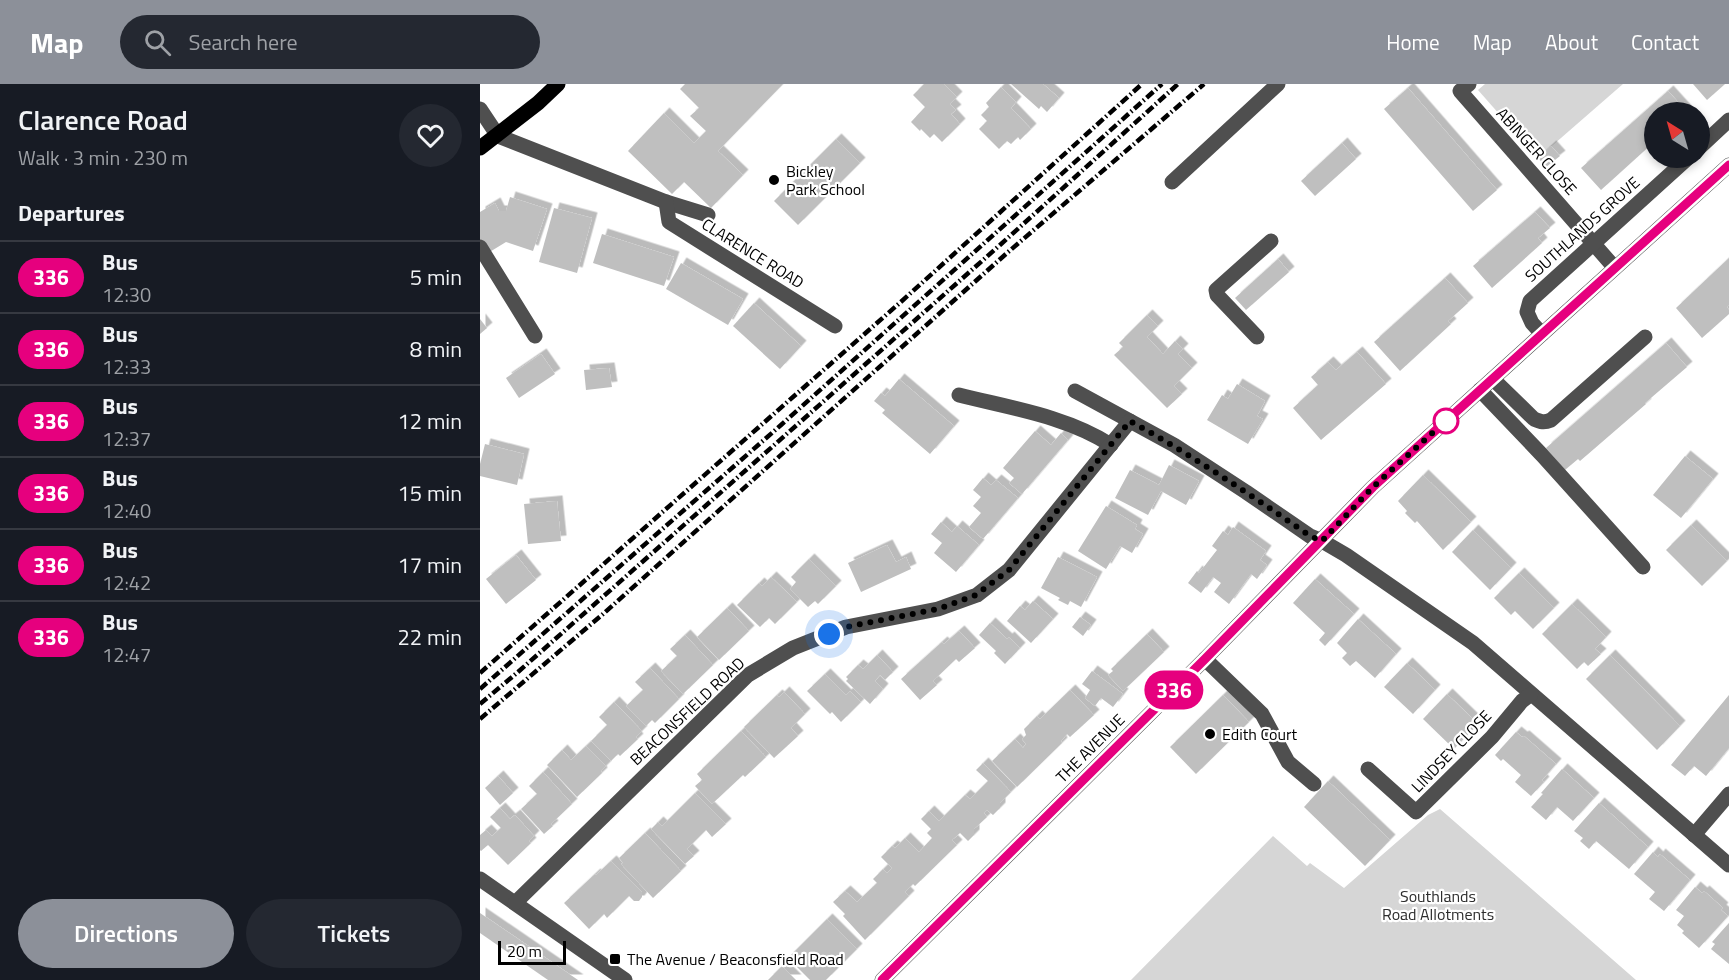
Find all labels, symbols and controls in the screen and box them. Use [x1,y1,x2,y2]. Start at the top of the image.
search box [120,15,540,69]
text: Map [30,21,84,64]
text: Search here [189,25,298,59]
icon: search [141,26,174,59]
text: Home [1386,26,1440,58]
text: Map [1473,26,1512,58]
text: About [1545,26,1598,58]
text: Contact [1631,26,1699,58]
text: Clarence Road [18,98,188,141]
street label: ABINGER CLOSE [1491,102,1583,200]
north arrow [1644,102,1710,168]
map controls [1644,102,1710,168]
button: heart [399,104,462,167]
text: Walk · 3 min · 230 m [18,142,188,173]
place label: Bickley Park School [786,159,865,201]
street label: SOUTHLANDS GROVE [1519,171,1645,287]
marker: Bickley Park School [767,173,781,187]
text: Departures [18,196,125,230]
street label: CLARENCE ROAD [697,212,809,294]
text: Bus [102,245,138,279]
text: 5 min [410,260,462,294]
text: 336 [33,261,69,293]
text: 12:30 [102,279,151,310]
text: Bus [102,317,138,351]
text: 8 min [410,332,462,366]
text: 336 [33,333,69,365]
text: 12:33 [102,351,151,382]
text: Bus [102,389,138,423]
text: 12 min [397,404,462,438]
text: 336 [33,405,69,437]
unlabelled marker [1433,408,1459,434]
text: 12:37 [102,423,151,454]
text: Bus [102,461,138,495]
text: 15 min [397,476,462,510]
text: 336 [33,477,69,509]
text: 12:40 [102,495,151,526]
text: Bus [102,533,138,567]
text: 17 min [397,548,462,582]
text: 336 [33,549,69,581]
text: 12:42 [102,567,151,598]
text: Bus [102,605,138,639]
your location [814,619,844,649]
text: 22 min [397,620,462,654]
text: 336 [33,621,69,653]
text: 12:47 [102,639,151,670]
street label: BEACONSFIELD ROAD [624,651,750,771]
line badge: 336 [1140,670,1208,710]
text: 336 [1156,674,1192,706]
street label: LINDSEY CLOSE [1405,704,1497,798]
street label: THE AVENUE [1050,708,1130,788]
place label: Edith Court [1222,722,1297,746]
marker: Edith Court [1203,727,1217,741]
park label: Southlands Road Allotments [1382,884,1494,926]
button: Directions [18,899,234,968]
button: Tickets [246,899,462,968]
scale bar [498,938,566,966]
text: 20 m [507,939,542,963]
place label: The Avenue / Beaconsfield Road [627,947,844,971]
marker: The Avenue / Beaconsfield Road [608,952,622,966]

